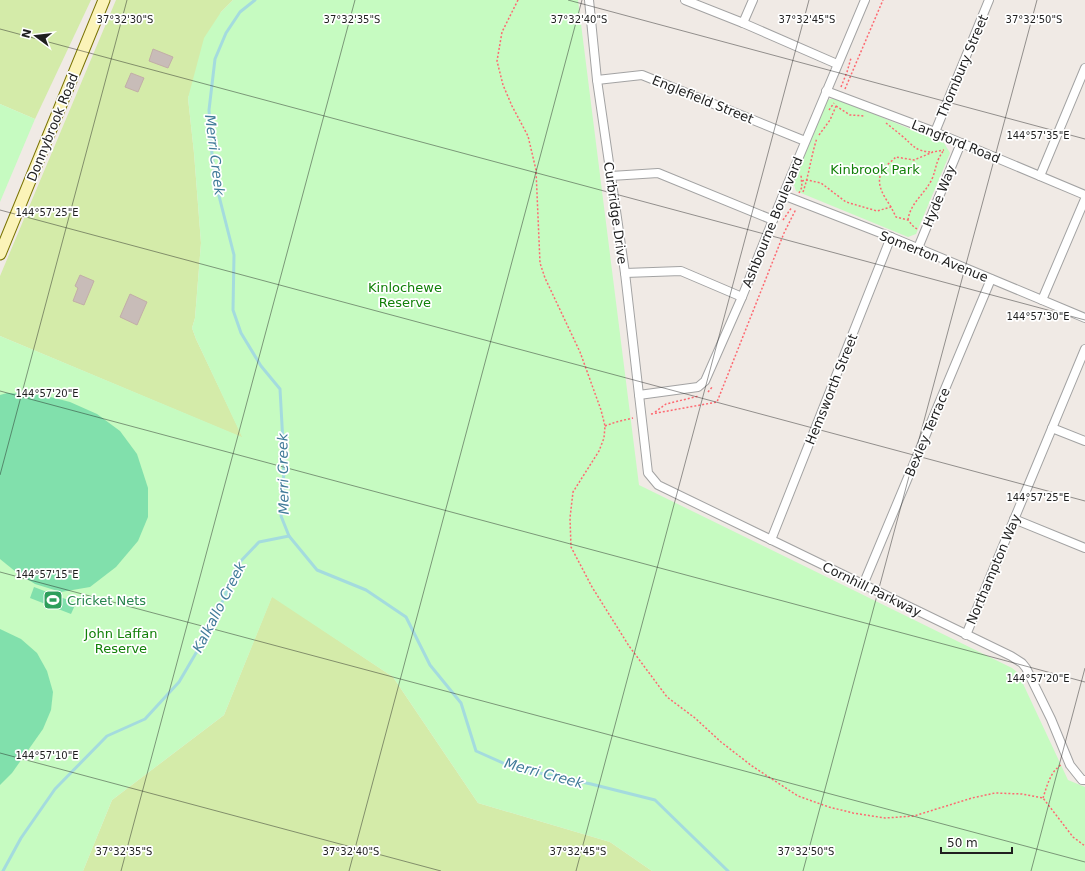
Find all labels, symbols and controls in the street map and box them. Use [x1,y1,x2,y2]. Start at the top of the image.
street label: Thornbury Street [934,12,991,121]
text: 37°32'30"S [97,14,153,25]
text: 37°32'35"S [324,14,380,25]
text: 37°32'40"S [551,14,607,25]
text: 37°32'45"S [779,14,835,25]
text: 37°32'50"S [1006,14,1062,25]
north arrow [16,16,56,56]
text: N [19,27,34,40]
street label: Donnybrook Road [24,71,81,184]
street label: Englefield Street [650,72,756,127]
water label: Merri Creek [202,114,228,197]
street label: Langford Road [909,117,1002,166]
text: 144°57'35"E [1006,130,1070,141]
street label: Ashbourne Boulevard [739,155,806,290]
street label: Curbridge Drive [601,161,630,265]
park label: Kinbrook Park [830,162,920,177]
street label: Hyde Way [920,163,959,229]
text: 144°57'25"E [15,207,79,218]
street label: Somerton Avenue [877,228,990,285]
park label: Kinlochewe Reserve [368,280,442,310]
text: 144°57'30"E [1006,311,1070,322]
street label: Hemsworth Street [802,332,861,447]
street label: Bexley Terrace [902,385,953,479]
text: 144°57'20"E [15,388,79,399]
water label: Merri Creek [274,432,292,515]
text: 144°57'25"E [1006,492,1070,503]
street label: Northampton Way [963,512,1024,627]
water label: Kalkallo Creek [189,558,249,655]
street label: Cornhill Parkway [820,559,924,620]
text: 144°57'15"E [15,569,79,580]
sports icon: Cricket Nets [42,589,64,611]
place label: Cricket Nets [67,593,146,608]
park label: John Laffan Reserve [84,626,157,656]
text: 144°57'20"E [1006,673,1070,684]
text: 144°57'10"E [15,750,79,761]
water label: Merri Creek [503,755,586,791]
scale bar [941,829,1012,855]
text: 50 m [947,836,978,850]
text: 37°32'35"S [96,846,152,857]
text: 37°32'40"S [323,846,379,857]
text: 37°32'45"S [550,846,606,857]
text: 37°32'50"S [778,846,834,857]

